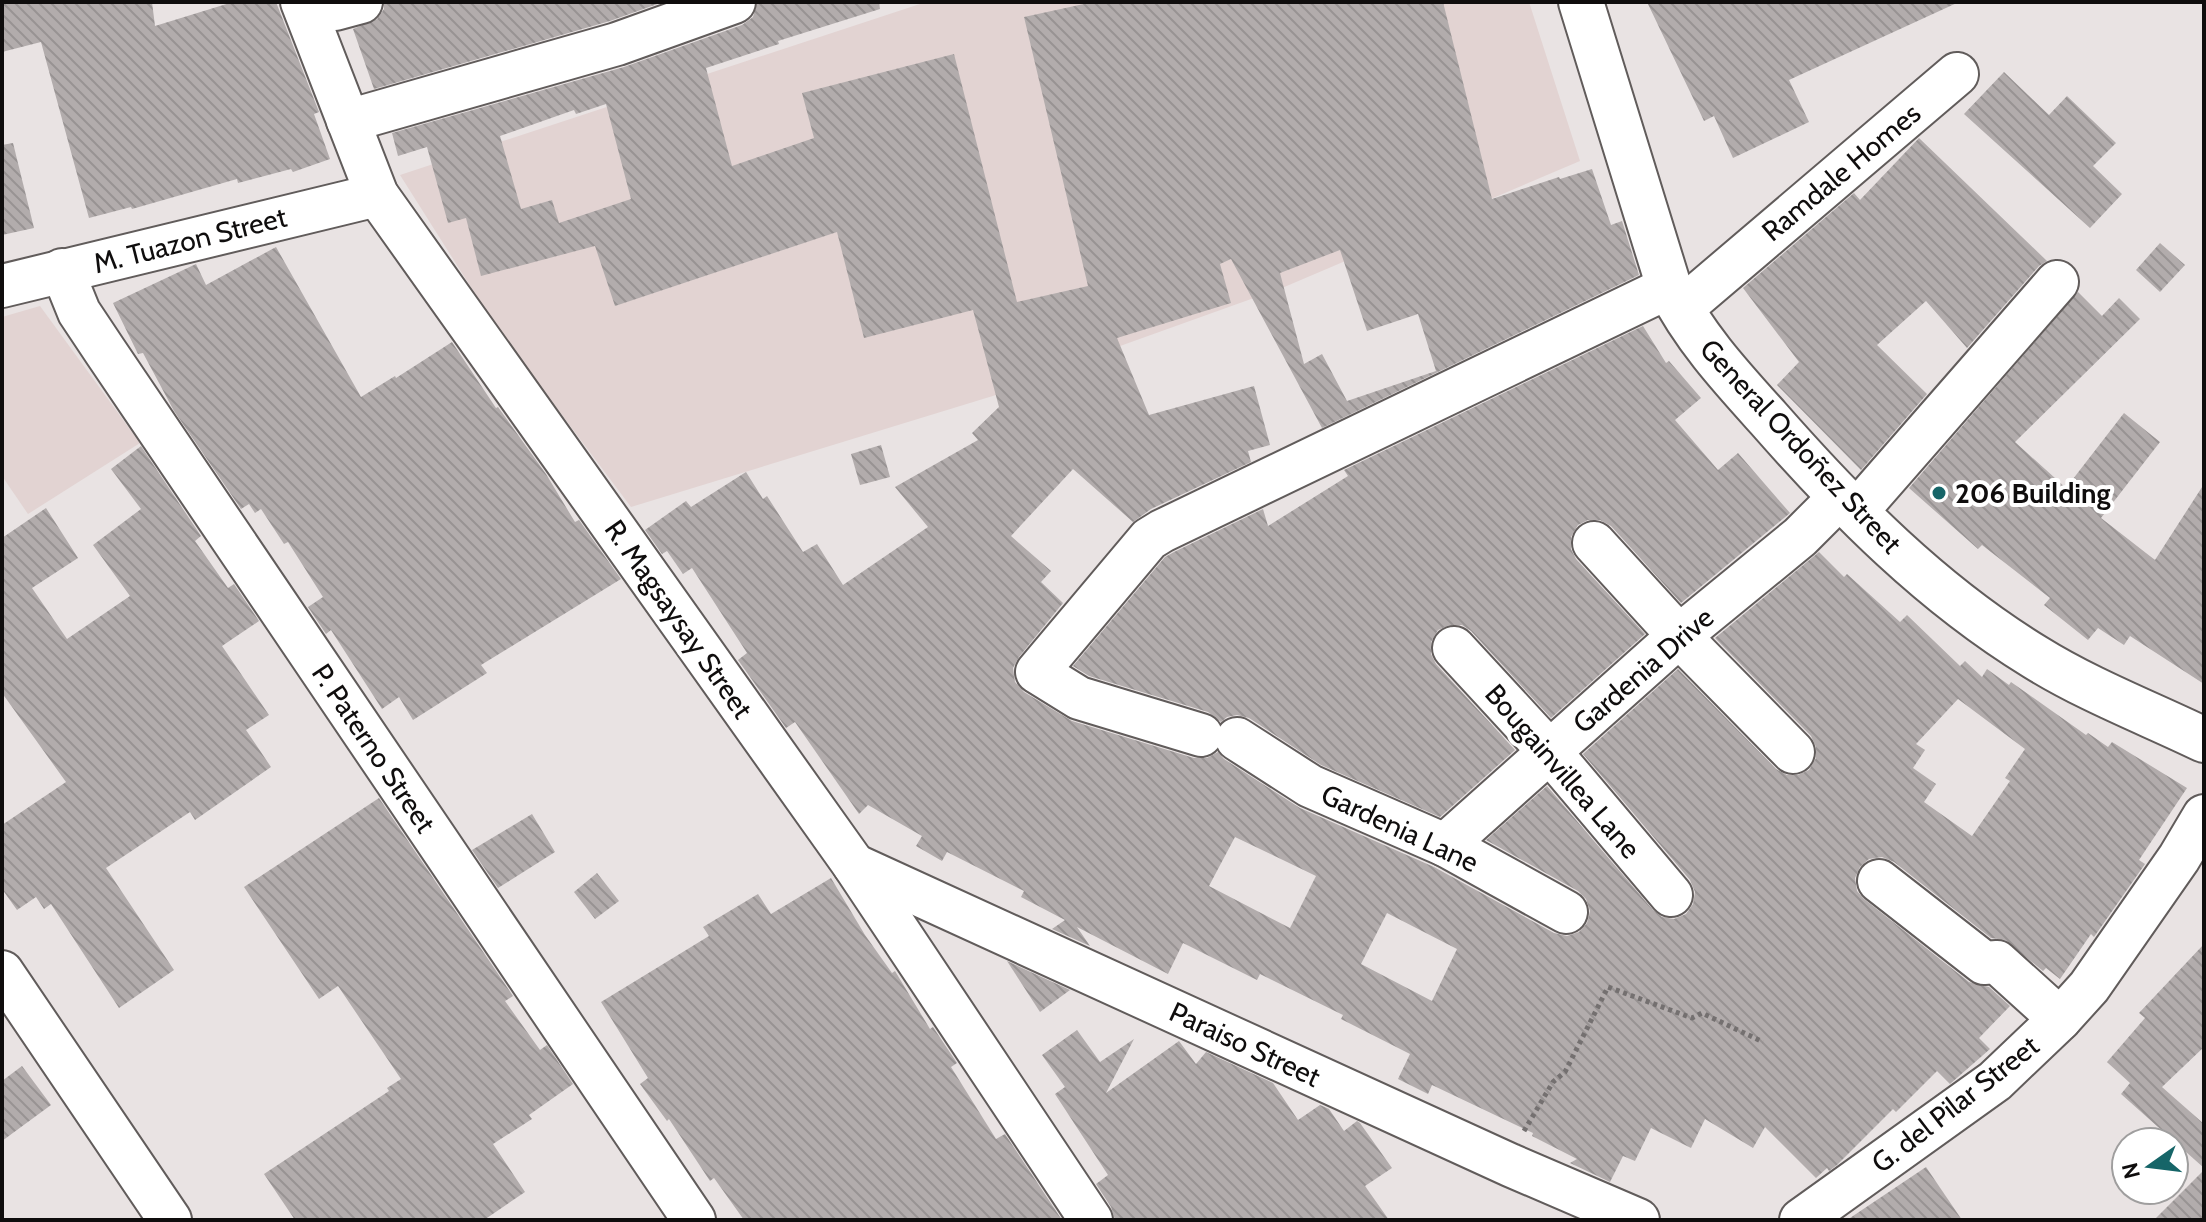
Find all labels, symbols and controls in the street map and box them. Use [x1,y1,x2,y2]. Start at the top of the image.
street label: Ramdale Homes [1755,96,1927,248]
street label: M. Tuazon Street [90,200,290,280]
street label: General Ordoñez Street [1693,332,1909,560]
place label: 206 Building [1955,476,2111,510]
marker: 206 Building [1930,484,1948,502]
street label: R. Magsaysay Street [598,513,760,725]
street label: Gardenia Drive [1566,600,1720,740]
street label: P. Paterno Street [305,657,443,839]
street label: Bougainvillea Lane [1478,677,1648,865]
street label: Gardenia Lane [1316,777,1484,879]
street label: Paraiso Street [1164,994,1326,1094]
street label: G. del Pilar Street [1865,1028,2045,1180]
north arrow [2110,1126,2190,1206]
text: N [2116,1160,2146,1182]

